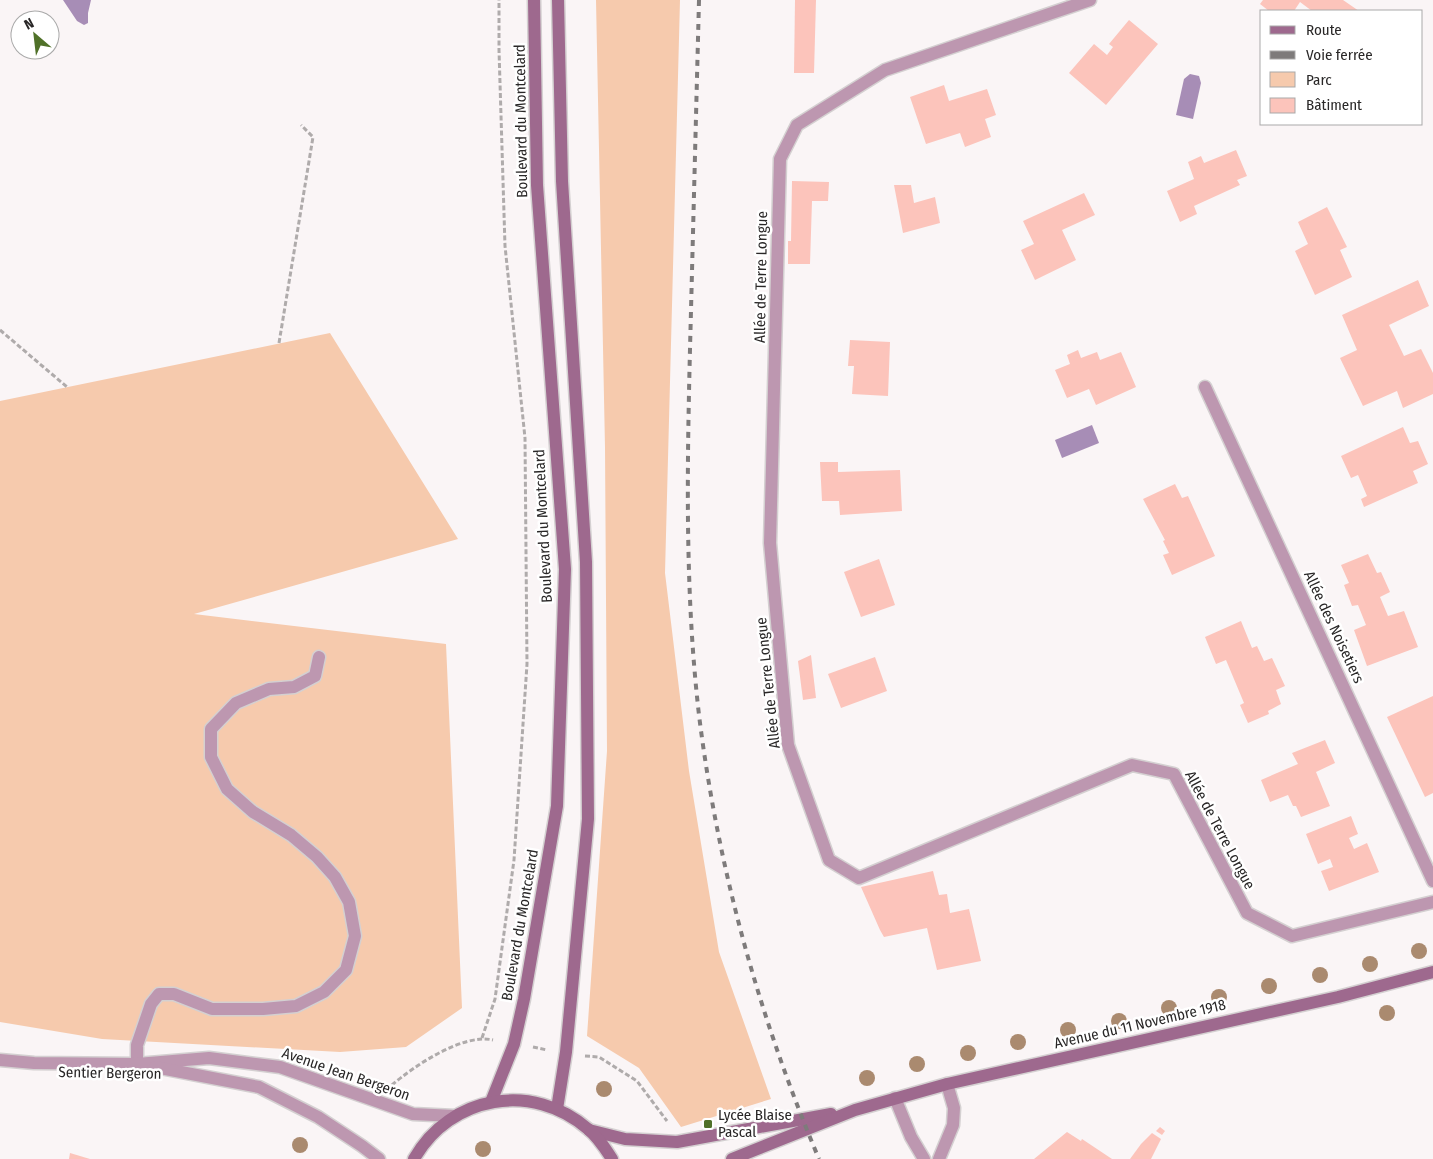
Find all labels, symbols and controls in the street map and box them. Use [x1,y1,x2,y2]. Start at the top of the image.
north arrow [10,10,60,60]
legend [1260,10,1423,125]
text: N [21,14,37,33]
text: Route [1306,21,1342,39]
street label: Boulevard du Montcelard [511,44,531,198]
text: Voie ferrée [1306,46,1373,64]
text: Parc [1306,71,1332,89]
text: Bâtiment [1306,96,1362,114]
street label: Allée de Terre Longue [751,211,771,343]
street label: Boulevard du Montcelard [530,449,556,603]
street label: Allée des Noisetiers [1300,568,1368,686]
street label: Allée de Terre Longue [752,616,784,750]
street label: Allée de Terre Longue [1181,768,1259,892]
street label: Boulevard du Montcelard [498,848,542,1002]
street label: Avenue du 11 Novembre 1918 [1052,995,1228,1053]
street label: Avenue Jean Bergeron [280,1044,412,1104]
street label: Sentier Bergeron [58,1063,162,1083]
place label: Lycée Blaise Pascal [718,1106,792,1141]
marker: Lycée Blaise Pascal [702,1118,714,1130]

